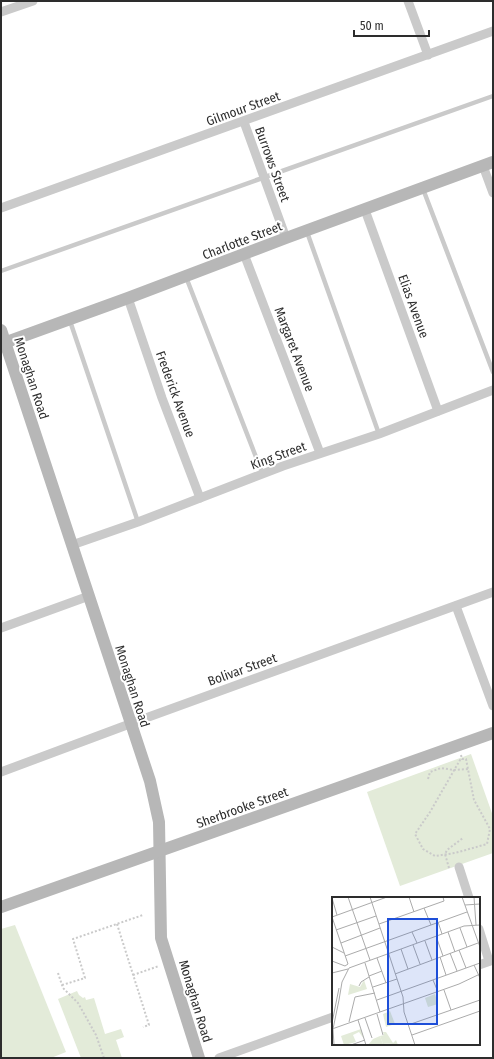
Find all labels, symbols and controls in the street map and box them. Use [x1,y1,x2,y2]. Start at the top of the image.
scale bar [354,12,429,38]
text: 50 m [360,19,384,33]
street label: Gilmour Street [204,88,283,129]
street label: Burrows Street [252,125,293,204]
street label: Charlotte Street [200,218,285,263]
street label: Elias Avenue [395,272,432,340]
street label: Margaret Avenue [272,305,318,393]
street label: Monaghan Road [11,335,52,421]
street label: Frederick Avenue [153,349,198,439]
street label: King Street [248,438,309,472]
street label: Monaghan Road [112,643,153,729]
street label: Bolivar Street [206,650,279,689]
street label: Sherbrooke Street [194,784,291,831]
inset map [332,897,480,1045]
street label: Monaghan Road [176,958,215,1044]

